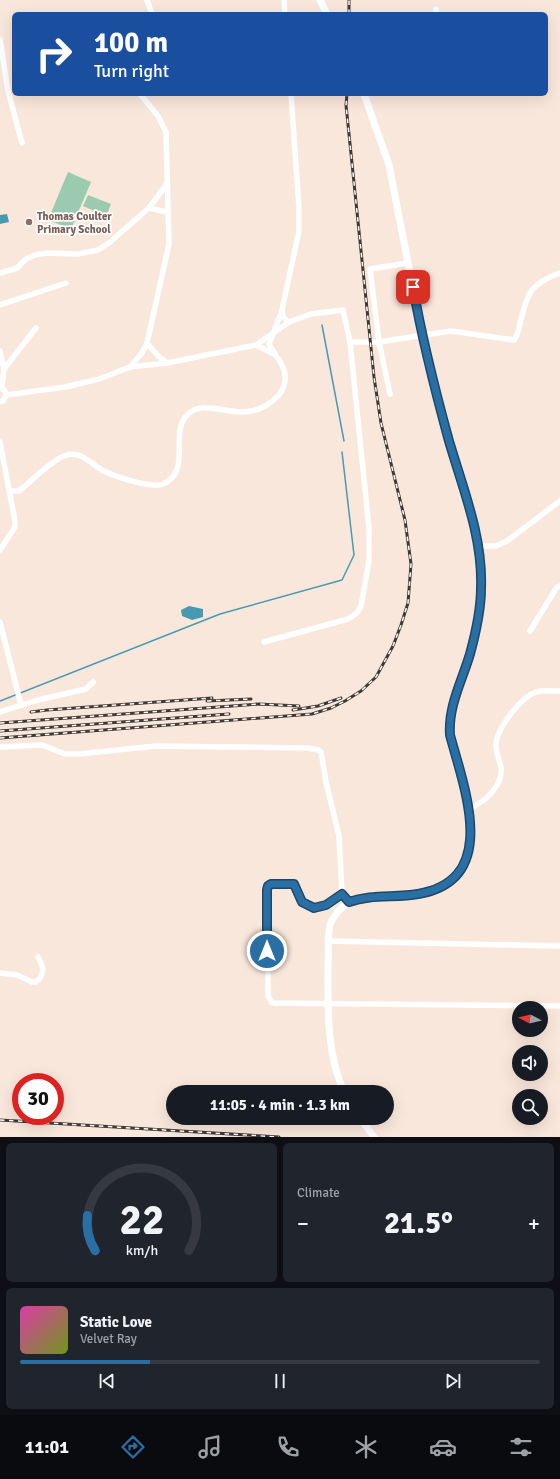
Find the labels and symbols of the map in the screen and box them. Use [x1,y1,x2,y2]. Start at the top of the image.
place label: Thomas Coulter Primary School [37,210,112,236]
marker: Thomas Coulter Primary School [24,217,34,227]
pin [396,270,430,304]
position arrow [246,930,288,972]
north arrow [512,1001,548,1037]
speed limit sign: 30 [12,1073,64,1125]

